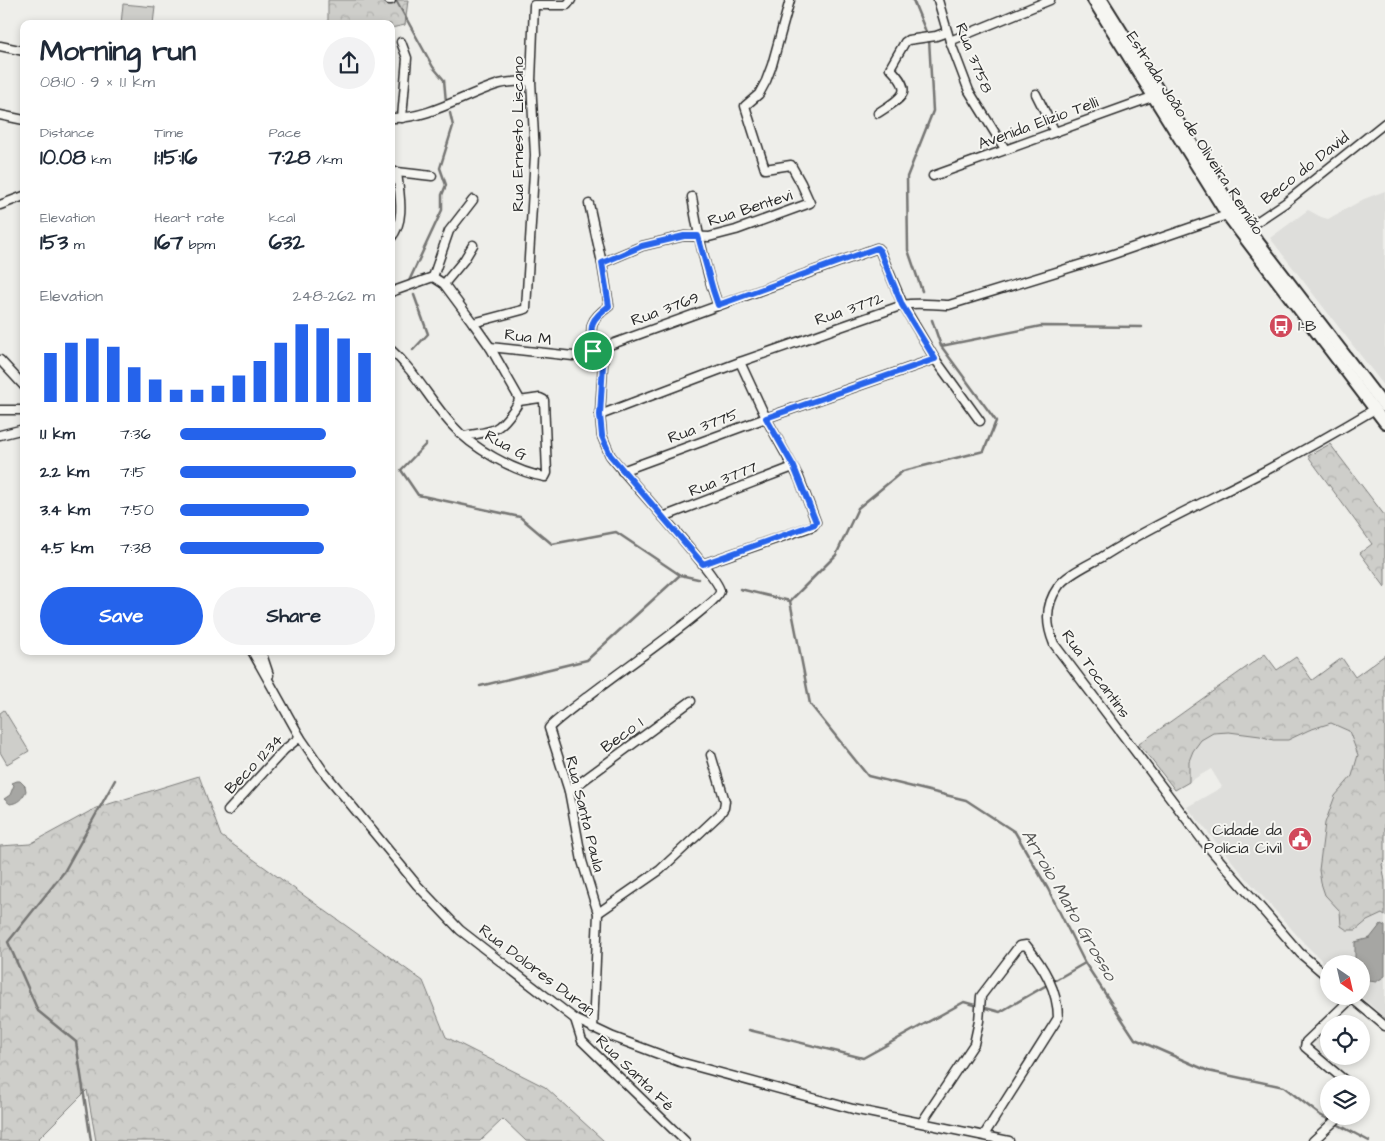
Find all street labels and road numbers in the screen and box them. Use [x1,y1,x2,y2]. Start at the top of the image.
street label: Rua 3758 [950,20,998,96]
street label: Estrada João de Oliveira Remião [1121,27,1269,239]
street label: Rua Ernesto Liscano [507,56,529,212]
street label: Avenida Elizio Telli [975,91,1102,155]
street label: Beco do David [1256,127,1354,209]
street label: Rua Bentevi [705,184,796,232]
street label: Rua 3769 [628,286,702,332]
street label: Rua 3772 [812,287,886,331]
street label: Rua M [503,323,553,351]
street label: Rua 3775 [665,403,742,449]
street label: Rua G [481,424,531,466]
street label: Rua 3777 [686,456,761,502]
street label: Rua Tocantins [1056,625,1136,723]
street label: Beco 1 [596,712,648,758]
street label: Beco 1234 [220,729,288,799]
street label: Rua Santa Paula [560,754,610,874]
street label: Rua Dolores Duran [474,919,600,1021]
street label: Rua Santa Fé [591,1030,679,1116]

